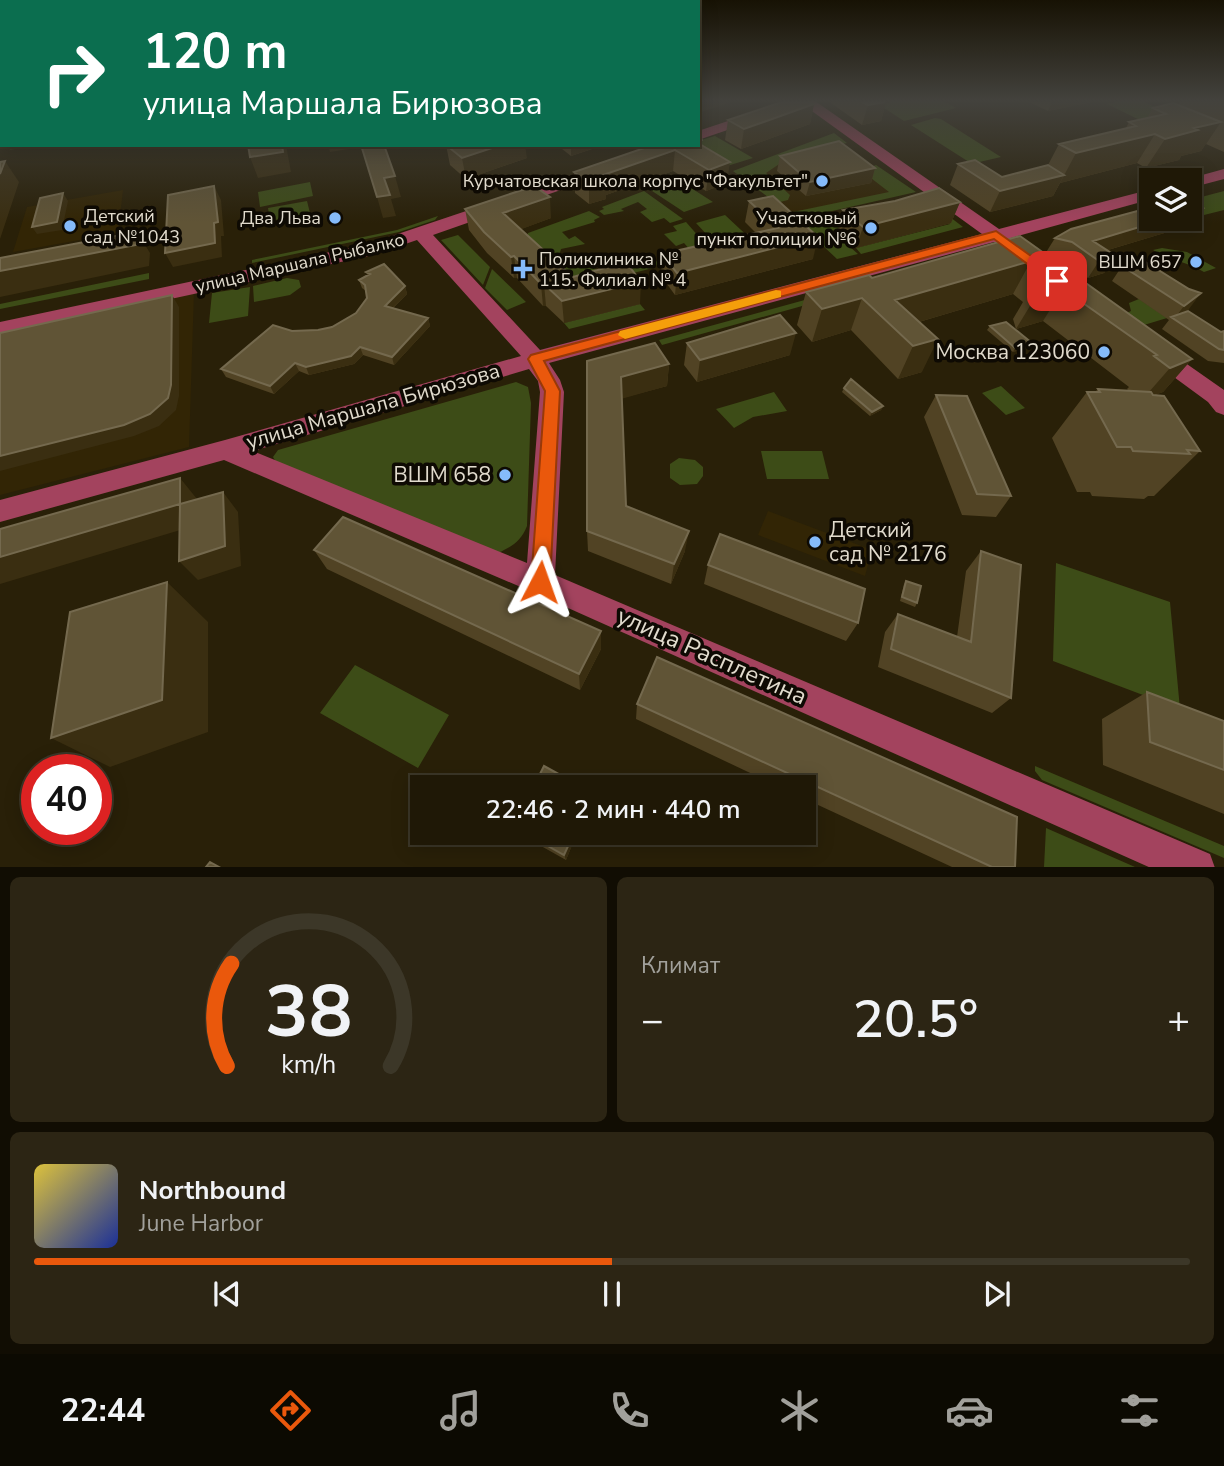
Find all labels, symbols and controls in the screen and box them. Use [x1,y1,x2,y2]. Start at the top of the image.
text: 120 m [143,18,287,85]
icon: right [28,28,119,119]
text: улица Маршала Бирюзова [143,82,543,125]
map controls [1139,168,1202,231]
button: layers [1139,168,1202,231]
place label: Курчатовская школа корпус "Факультет" [463,169,808,193]
marker: Курчатовская школа корпус "Факультет" [814,173,830,189]
place label: Детский сад №1043 [84,204,180,249]
place label: Два Льва [240,206,321,230]
place label: Участковый пункт полиции №6 [696,206,857,251]
marker: Два Льва [327,210,343,226]
marker: Детский сад №1043 [62,218,78,234]
marker: Участковый пункт полиции №6 [863,220,879,236]
street label: улица Маршала Рыбалко [193,227,407,299]
place label: Поликлиника № 115. Филиал № 4 [539,247,686,292]
place label: ВШM 657 [1098,250,1182,274]
pin [1027,251,1087,311]
marker: ВШM 657 [1188,254,1204,270]
marker: Поликлиника № 115. Филиал № 4 [513,259,533,279]
icon: arrive [1038,262,1076,300]
place label: Москва 123060 [935,338,1090,366]
marker: Москва 123060 [1096,344,1112,360]
street label: улица Маршала Бирюзова [243,356,503,456]
place label: ВШM 658 [394,461,491,489]
marker: ВШM 658 [497,467,513,483]
place label: Детский сад № 2176 [829,516,947,568]
marker: Детский сад № 2176 [807,534,823,550]
position arrow [503,545,577,619]
street label: улица Расплетина [612,600,812,712]
speed limit sign: 40 [21,754,112,845]
text: 22:46 · 2 мин · 440 m [485,792,741,827]
text: Климат [641,950,720,981]
text: 38 [265,962,352,1062]
text: 20.5° [853,984,978,1055]
text: − [641,995,664,1046]
text: + [1167,995,1190,1046]
text: km/h [281,1047,336,1081]
text: Northbound [139,1173,286,1208]
text: June Harbor [139,1208,263,1239]
icon: previous [208,1275,246,1313]
icon: pause [593,1275,631,1313]
icon: next [978,1275,1016,1313]
icon: directions [266,1386,315,1435]
icon: music [436,1386,485,1435]
icon: phone [605,1386,654,1435]
icon: climate [775,1386,824,1435]
icon: car [945,1386,994,1435]
icon: filters [1115,1386,1164,1435]
text: 22:44 [60,1389,145,1432]

